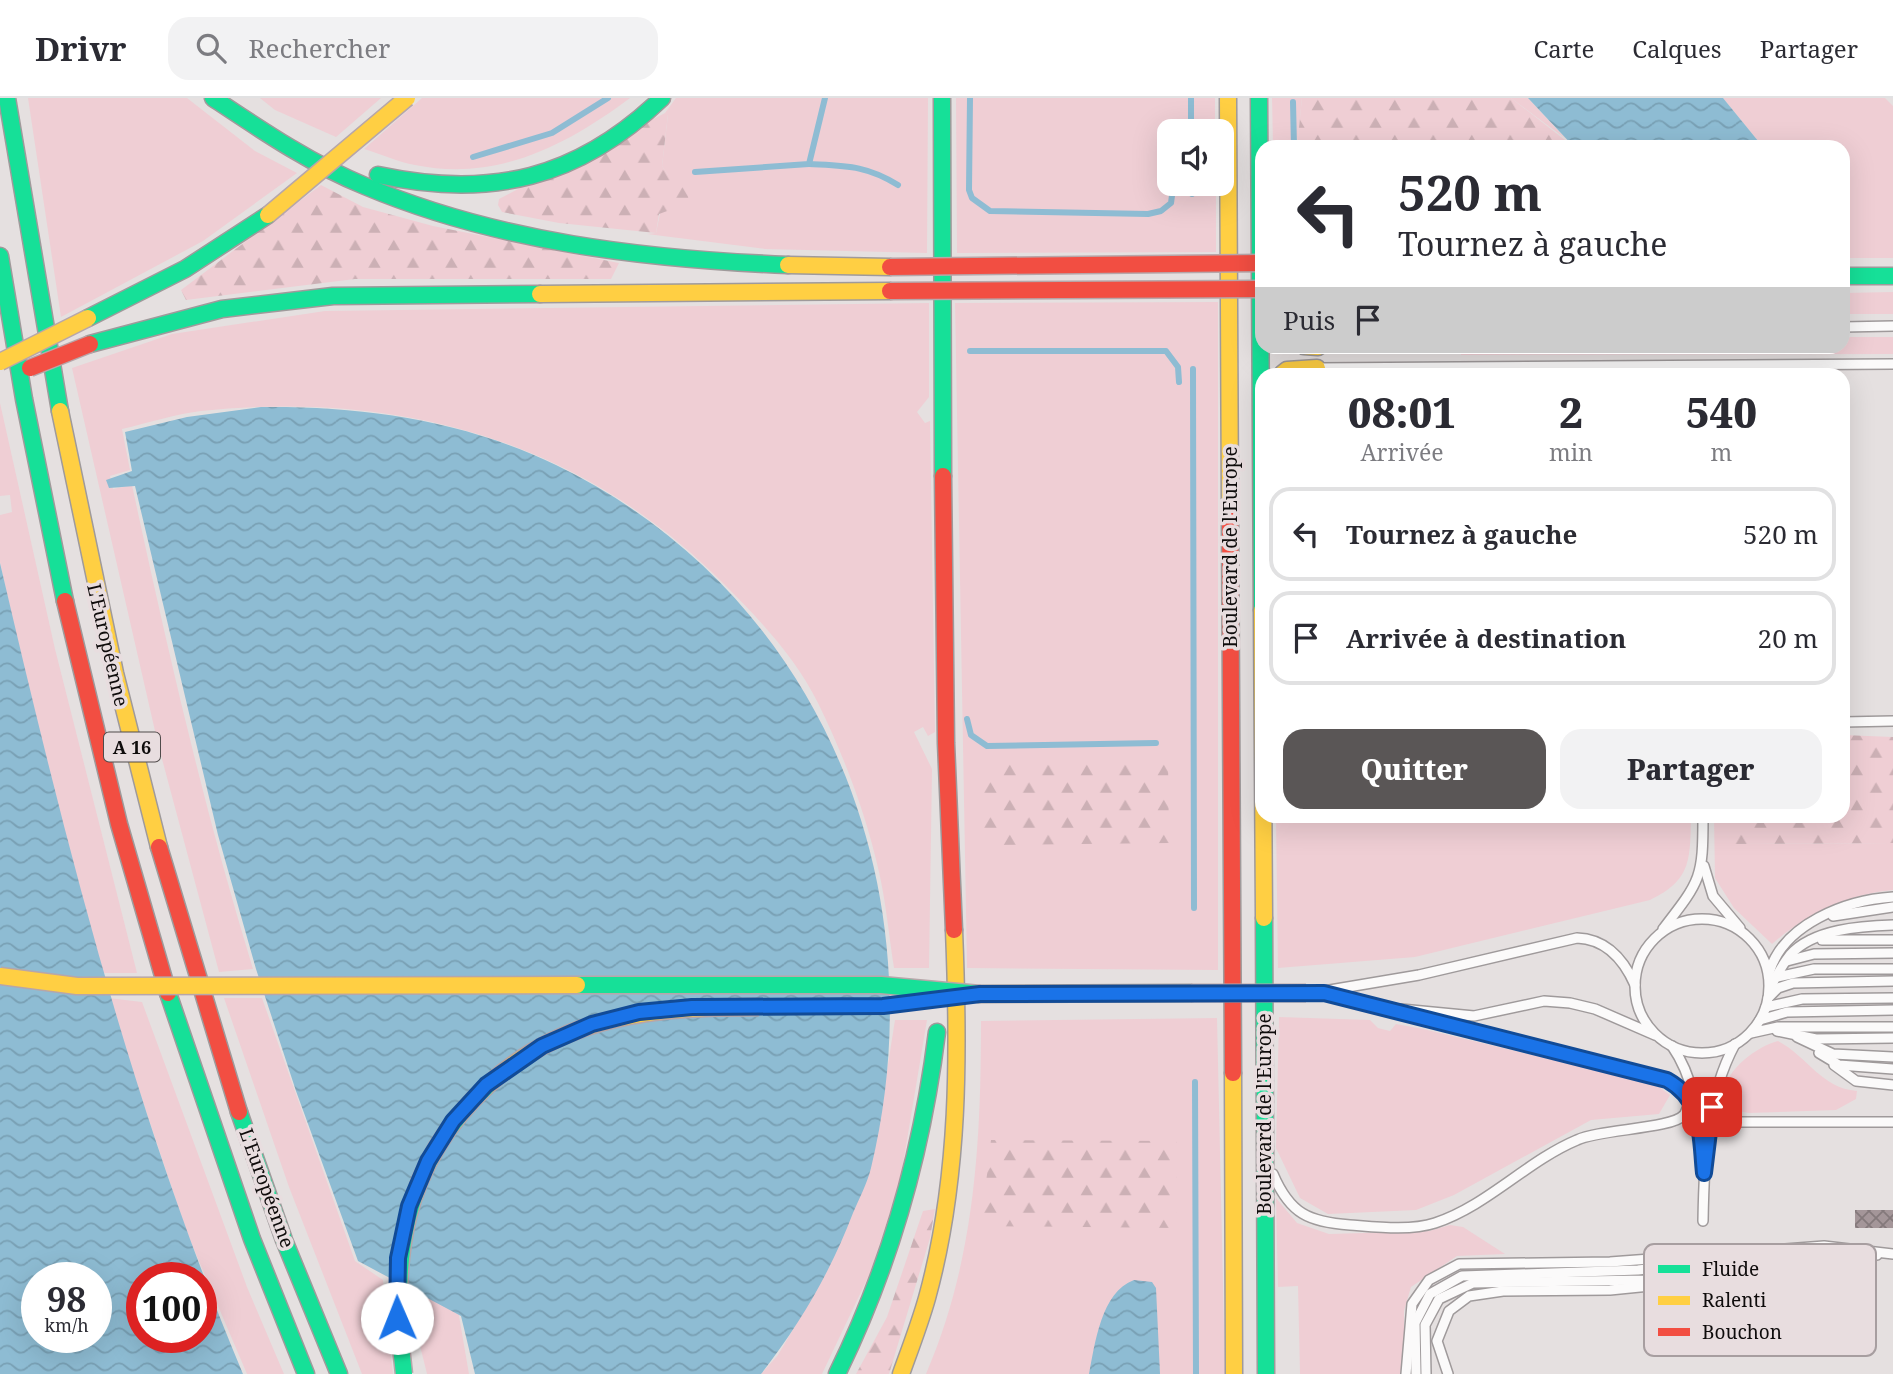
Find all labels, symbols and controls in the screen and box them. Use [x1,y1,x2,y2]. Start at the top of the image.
search box [168,17,658,80]
text: Drivr [35,26,126,71]
icon: search [192,29,230,67]
text: Rechercher [248,30,390,66]
text: Carte [1534,32,1594,65]
text: Calques [1632,32,1722,65]
text: Partager [1760,32,1858,65]
map controls [1157,119,1234,196]
button: sound [1157,119,1234,196]
text: 520 m [1398,159,1542,225]
icon: left [1283,168,1374,259]
text: Tournez à gauche [1398,222,1667,265]
icon: arrive [1349,301,1387,339]
text: Puis [1283,302,1335,338]
text: 08:01 [1348,383,1456,440]
text: 2 [1559,383,1583,440]
text: 540 [1686,383,1757,440]
text: Arrivée [1360,436,1444,468]
text: min [1549,436,1593,468]
text: m [1711,436,1732,468]
street label: Boulevard de l'Europe [1217,446,1243,648]
icon: left [1287,515,1325,553]
text: Tournez à gauche [1346,516,1577,552]
text: 520 m [1743,516,1818,552]
street label: L'Européenne [81,581,135,709]
icon: arrive [1287,619,1325,657]
text: Arrivée à destination [1346,620,1626,656]
text: 20 m [1758,620,1818,656]
button: Quitter [1283,729,1546,809]
button: Partager [1560,729,1822,809]
road number: A 16 [104,732,160,762]
street label: Boulevard de l'Europe [1251,1013,1277,1215]
pin [1682,1077,1742,1137]
icon: arrive [1693,1088,1731,1126]
street label: L'Européenne [233,1125,301,1251]
legend [1644,1244,1876,1356]
text: Fluide [1702,1256,1759,1282]
speed limit sign: 100 [126,1262,217,1353]
text: 98 [47,1275,86,1322]
position arrow [360,1281,434,1355]
text: Ralenti [1702,1287,1766,1313]
text: km/h [44,1313,89,1337]
text: Bouchon [1702,1319,1782,1345]

